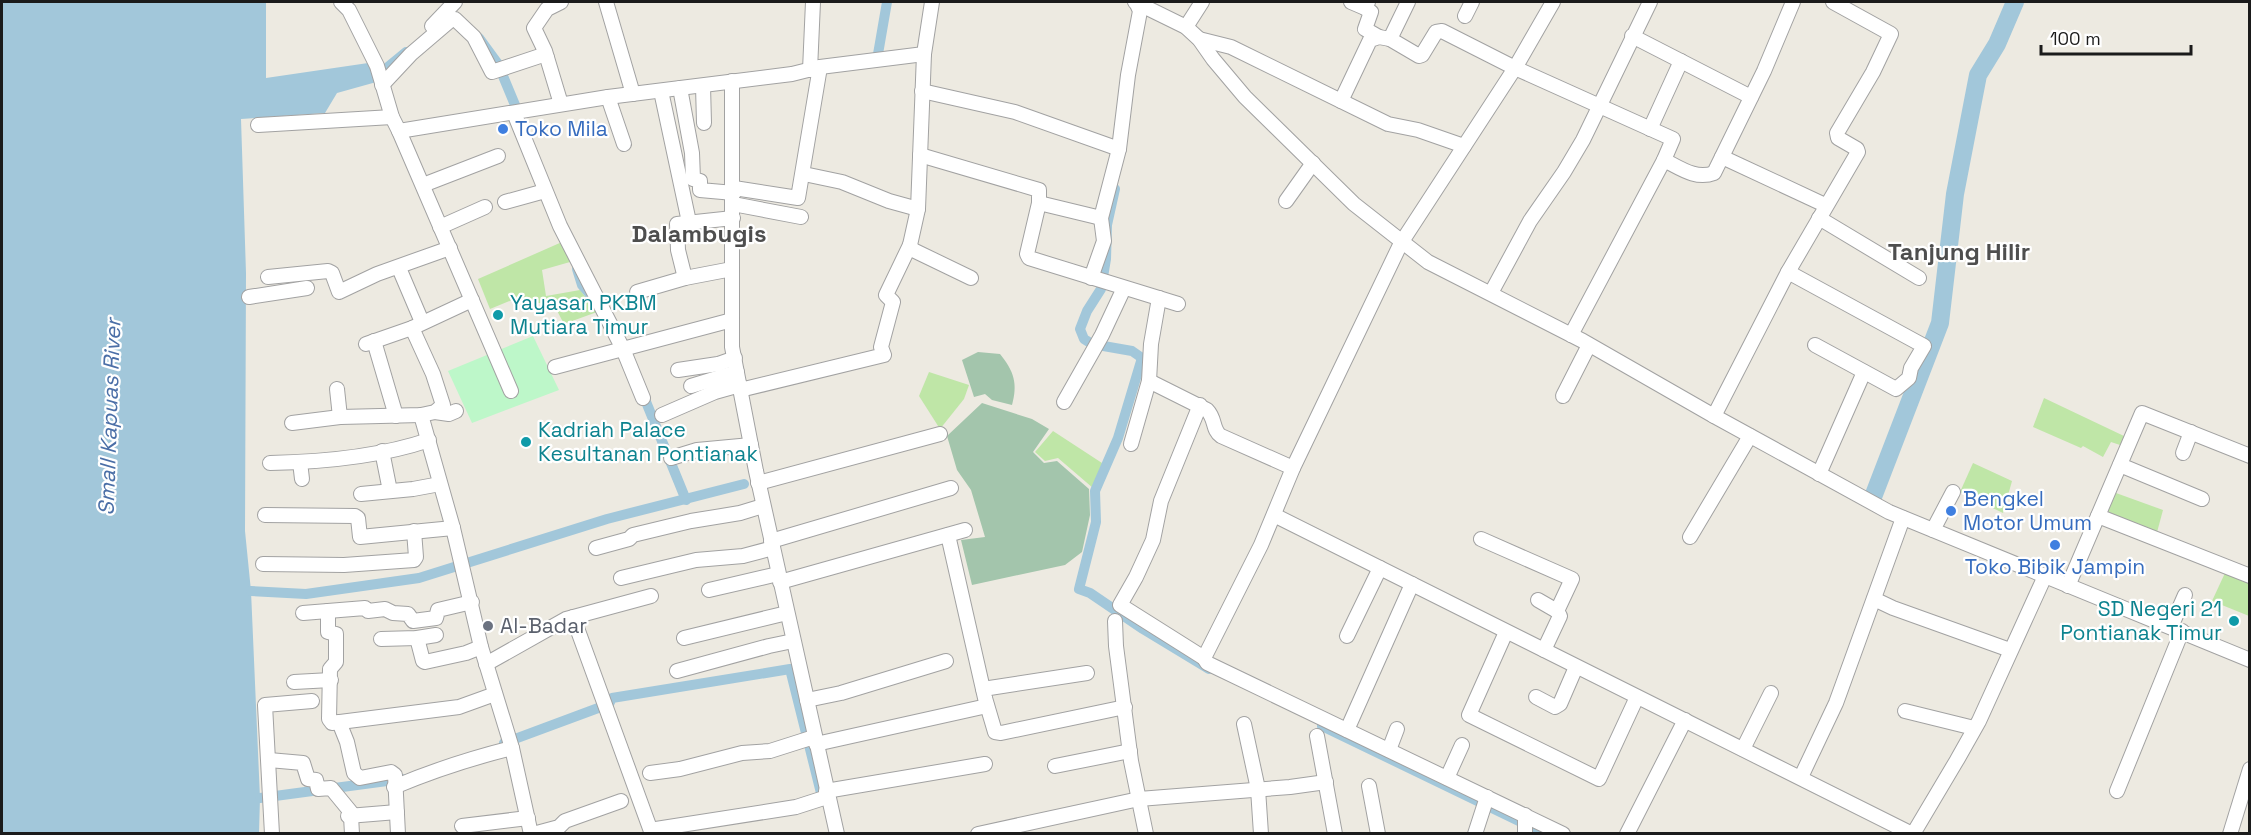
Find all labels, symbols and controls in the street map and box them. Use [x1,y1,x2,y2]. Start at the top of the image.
scale bar [2041,18,2191,56]
text: 100 m [2050,27,2101,50]
place label: Toko Mila [515,115,608,142]
marker: Toko Mila [496,122,510,136]
district label: Dalambugis [632,218,766,249]
district label: Tanjung Hilir [1888,236,2030,267]
place label: Yayasan PKBM Mutiara Timur [510,289,657,340]
marker: Yayasan PKBM Mutiara Timur [491,308,505,322]
water label: Small Kapuas River [92,315,127,516]
place label: Kadriah Palace Kesultanan Pontianak [538,416,758,467]
marker: Kadriah Palace Kesultanan Pontianak [519,435,533,449]
place label: Bengkel Motor Umum [1963,485,2092,536]
marker: Bengkel Motor Umum [1944,504,1958,518]
marker: Toko Bibik Jampin [2048,538,2062,552]
place label: Toko Bibik Jampin [1965,553,2145,580]
place label: SD Negeri 21 Pontianak Timur [2060,595,2222,646]
place label: Al-Badar [500,612,587,639]
marker: SD Negeri 21 Pontianak Timur [2227,614,2241,628]
marker: Al-Badar [481,619,495,633]

